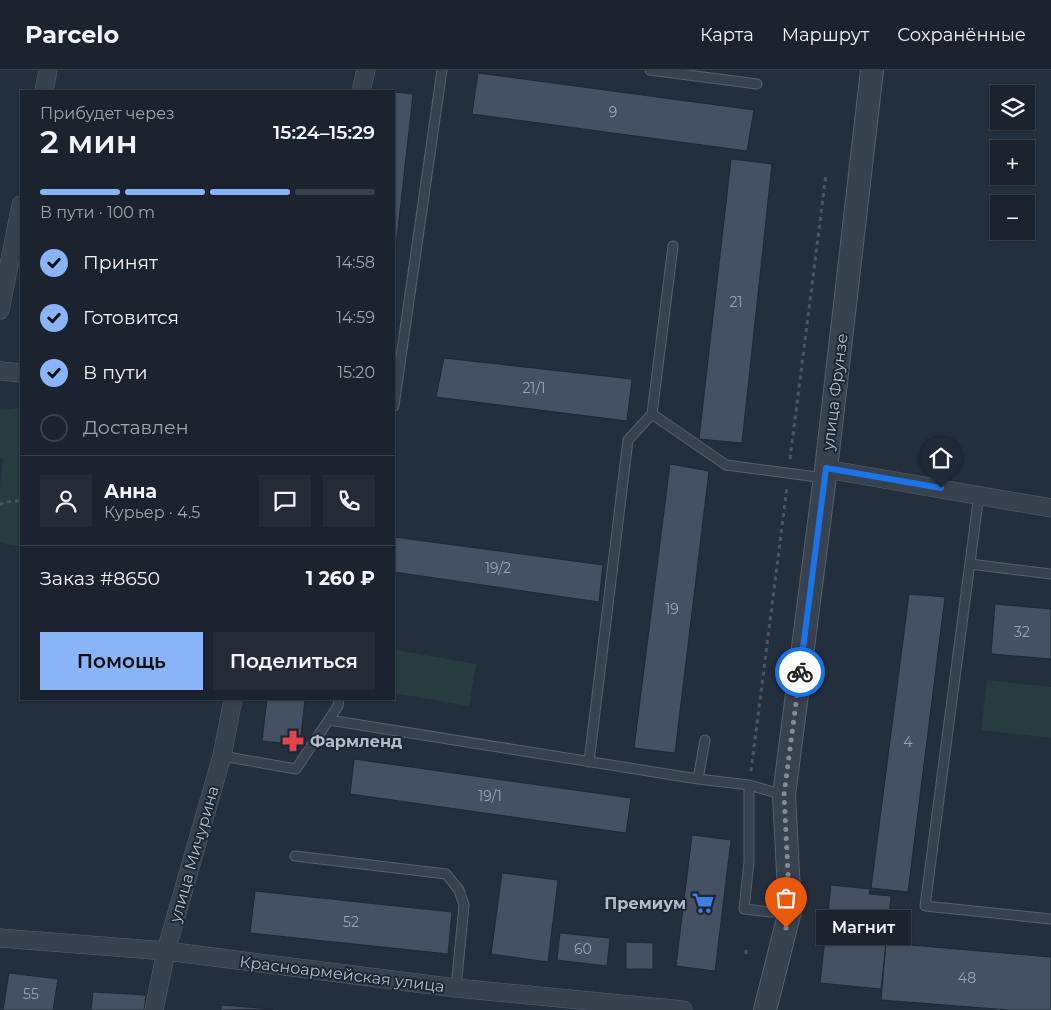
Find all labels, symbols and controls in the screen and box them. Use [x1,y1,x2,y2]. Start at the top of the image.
text: Parcelo [25,20,119,49]
text: Карта [700,24,754,46]
text: Маршрут [782,24,869,46]
text: Сохранённые [897,24,1026,46]
map controls [990,85,1035,240]
button: layers [990,85,1035,130]
house number: 9 [609,103,617,121]
text: Прибудет через [40,104,175,123]
text: 15:24–15:29 [273,121,375,144]
text: 2 мин [40,122,138,161]
button: + [990,140,1035,185]
button: − [990,195,1035,240]
text: В пути · 100 m [40,203,155,222]
icon: check [40,249,68,277]
text: Принят [83,251,158,274]
text: 14:58 [336,253,375,272]
house number: 21 [729,293,743,311]
icon: check [40,304,68,332]
text: Готовится [83,306,179,329]
text: 14:59 [336,308,375,327]
street label: улица Фрунзе [818,332,852,453]
icon: check [40,359,68,387]
text: В пути [83,361,148,384]
text: 15:20 [337,363,375,382]
house number: 21/1 [522,379,546,397]
text: Доставлен [83,416,189,439]
pin [920,437,962,488]
icon: home [927,444,955,472]
button: person [40,475,92,527]
button: chat [259,475,311,527]
button: phone [323,475,375,527]
text: Анна [104,480,157,503]
text: Курьер · 4.5 [104,503,200,522]
house number: 19/2 [485,559,511,577]
text: Заказ #8650 [40,567,160,590]
text: 1 260 ₽ [306,567,375,590]
house number: 19 [665,600,679,618]
house number: 32 [1014,623,1030,641]
button: Помощь [40,632,203,690]
button: Поделиться [213,632,375,690]
courier [775,647,825,697]
icon: bike [786,658,814,686]
pharmacy icon: Фармленд [280,728,306,754]
place label: Фармленд [310,732,402,751]
house number: 4 [903,733,913,751]
street label: улица Мичурина [165,784,223,925]
house number: 19/1 [478,787,502,805]
pin [765,877,807,928]
icon: bag [772,884,800,912]
supermarket icon: Премиум [690,890,716,916]
place label: Премиум [604,894,686,913]
callout: Магнит [816,910,911,946]
house number: 52 [343,913,359,931]
text: Магнит [832,918,895,937]
house number: 60 [574,940,592,958]
street label: Красноармейская улица [238,952,446,996]
house number: 48 [958,969,976,987]
house number: 55 [23,985,39,1003]

